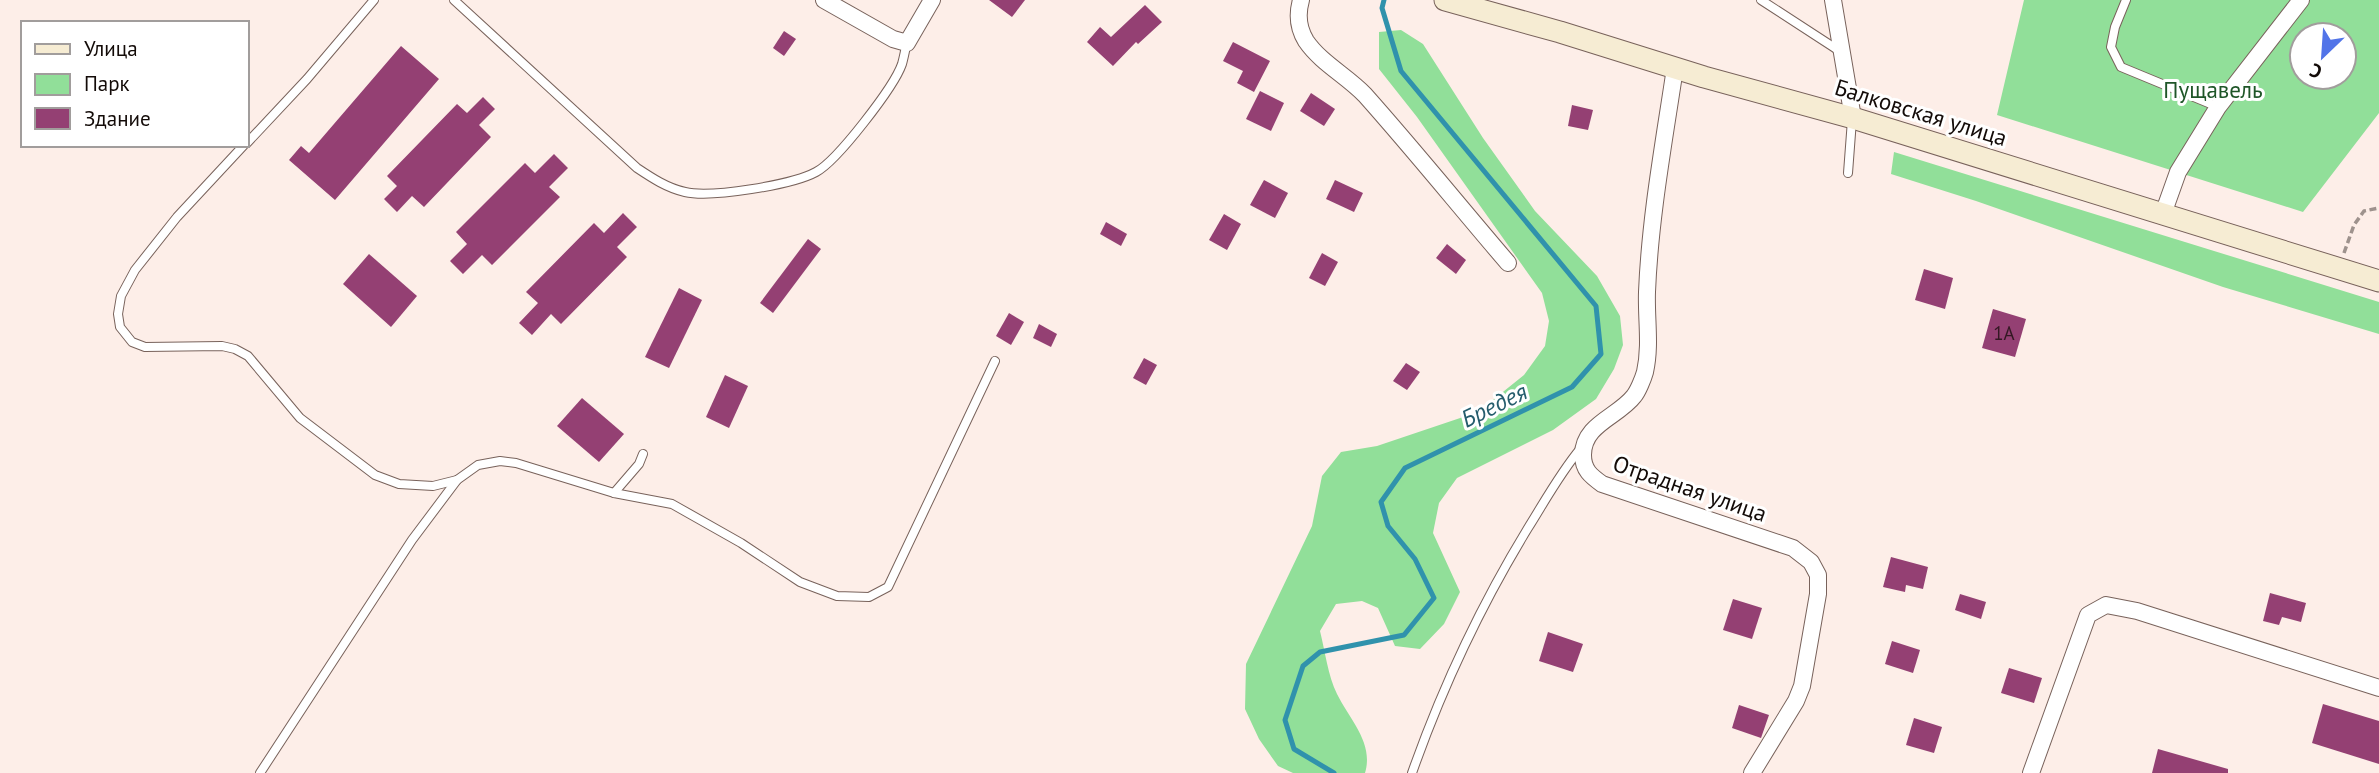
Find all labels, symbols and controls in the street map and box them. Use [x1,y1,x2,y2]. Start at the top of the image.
legend [21,21,248,147]
north arrow [2288,21,2358,91]
text: Улица [84,35,138,62]
text: С [2306,58,2326,85]
text: Парк [84,70,130,97]
street label: Балковская улица [1831,72,2011,152]
park label: Пущавель [2163,75,2263,104]
text: Здание [84,105,151,132]
house number: 1А [1993,321,2015,345]
water label: Бредея [1456,376,1532,434]
street label: Отрадная улица [1609,448,1771,528]

